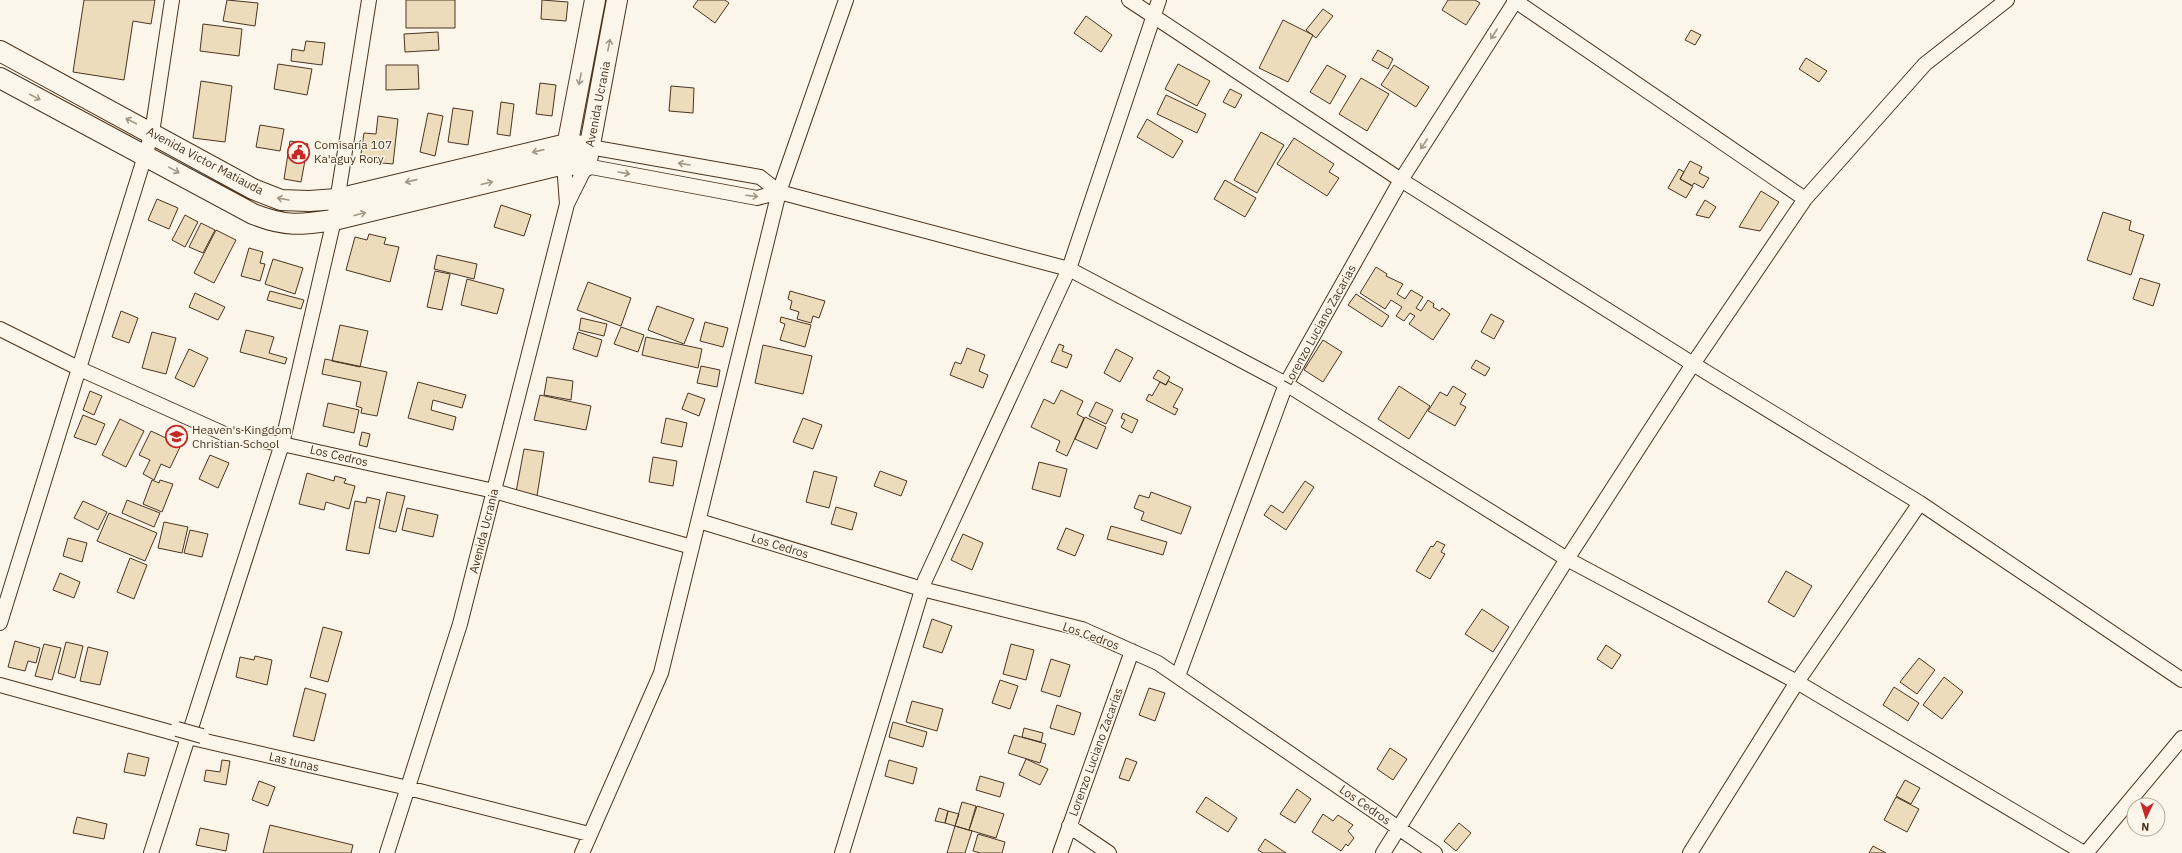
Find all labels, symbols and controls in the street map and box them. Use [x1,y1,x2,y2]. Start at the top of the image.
one-way arrow [1490,28,1498,40]
one-way arrow [605,39,613,52]
street label: Avenida Ucrania [582,59,613,148]
one-way arrow [575,73,583,86]
one-way arrow [28,93,40,101]
one-way arrow [125,117,137,125]
street label: Avenida Victor Matiauda [144,123,267,198]
place label: Comisaría 107 Ka'aguy Rory [314,137,392,166]
one-way arrow [1420,138,1429,149]
public building icon: Comisaría 107 Ka'aguy Rory [286,139,312,165]
one-way arrow [531,148,544,156]
one-way arrow [678,160,691,168]
one-way arrow [168,167,180,175]
one-way arrow [617,169,630,177]
one-way arrow [405,178,418,186]
one-way arrow [480,179,493,186]
one-way arrow [745,192,758,200]
one-way arrow [277,195,290,203]
one-way arrow [353,210,366,217]
street label: Lorenzo Luciano Zacarias [1280,262,1359,388]
place label: Heaven's Kingdom Christian School [192,422,292,451]
school or university icon: Heaven's Kingdom Christian School [163,424,189,450]
street label: Los Cedros [309,442,370,470]
street label: Avenida Ucrania [466,486,501,575]
street label: Los Cedros [750,530,811,561]
street label: Los Cedros [1061,618,1122,653]
street label: Lorenzo Luciano Zacarías [1065,686,1126,818]
street label: Las tunas [267,748,321,775]
street label: Los Cedros [1337,781,1394,828]
north arrow [2126,797,2166,837]
text: N [2141,820,2150,834]

